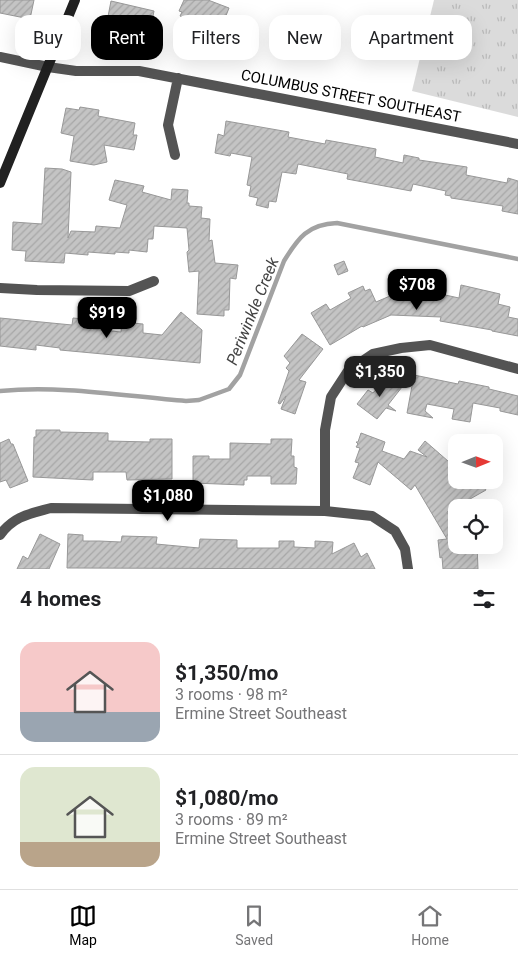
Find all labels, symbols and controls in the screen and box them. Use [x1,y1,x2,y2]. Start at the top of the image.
chip: Buy [15,15,81,60]
chip: Rent [91,15,163,60]
chip: Filters [173,15,259,60]
chip: New [269,15,341,60]
chip: Apartment [351,15,472,60]
street label: COLUMBUS STREET SOUTHEAST [239,66,463,126]
water label: Periwinkle Creek [222,254,283,368]
pin: $708 [387,268,447,311]
text: $708 [399,275,435,294]
pin: $919 [77,296,137,339]
text: $919 [89,303,125,322]
pin: $1,350 [339,356,421,398]
text: $1,350 [355,362,405,381]
north arrow [448,434,502,489]
map controls [448,434,503,554]
pin: $1,080 [127,480,209,522]
text: $1,080 [143,486,193,505]
button: locate [448,499,503,554]
icon: filters [470,585,498,613]
text: 4 homes [20,587,101,611]
text: $1,350/mo [175,661,278,685]
icon: home [60,662,120,722]
text: 3 rooms · 98 m² [175,685,288,704]
text: Ermine Street Southeast [175,704,347,723]
text: $1,080/mo [175,786,278,810]
icon: home [60,787,120,847]
text: 3 rooms · 89 m² [175,810,288,829]
text: Ermine Street Southeast [175,829,347,848]
tab: Map [69,902,97,948]
tab: Saved [235,902,273,948]
tab: Home [411,902,449,948]

